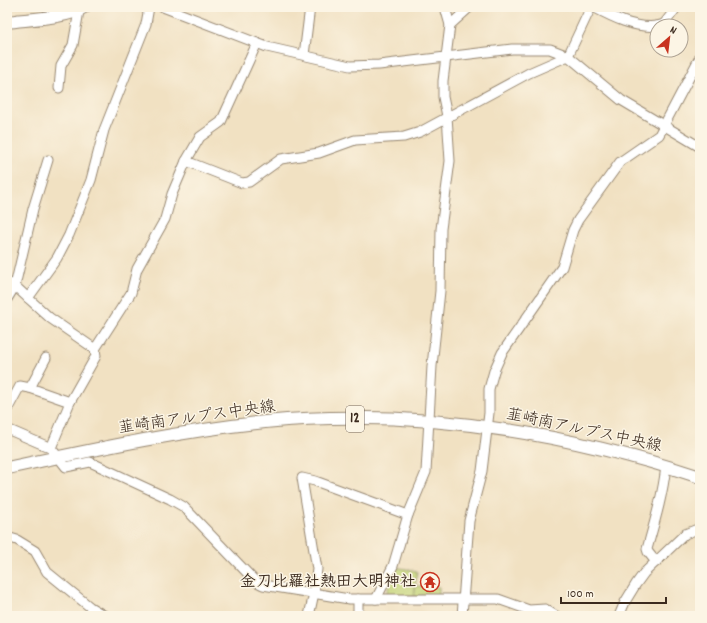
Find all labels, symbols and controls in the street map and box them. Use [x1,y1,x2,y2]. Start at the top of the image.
north arrow [649,18,689,58]
text: N [667,23,679,40]
street label: 韮崎南アルプス中央線 [117,396,277,440]
street label: 韮崎南アルプス中央線 [504,403,664,459]
road number: 12 [346,406,364,432]
place label: 金刀比羅社熱田大明神社 [240,571,416,594]
temple icon: 金刀比羅社熱田大明神社 [419,571,441,593]
scale bar [561,579,666,605]
text: 100 m [567,586,594,603]

